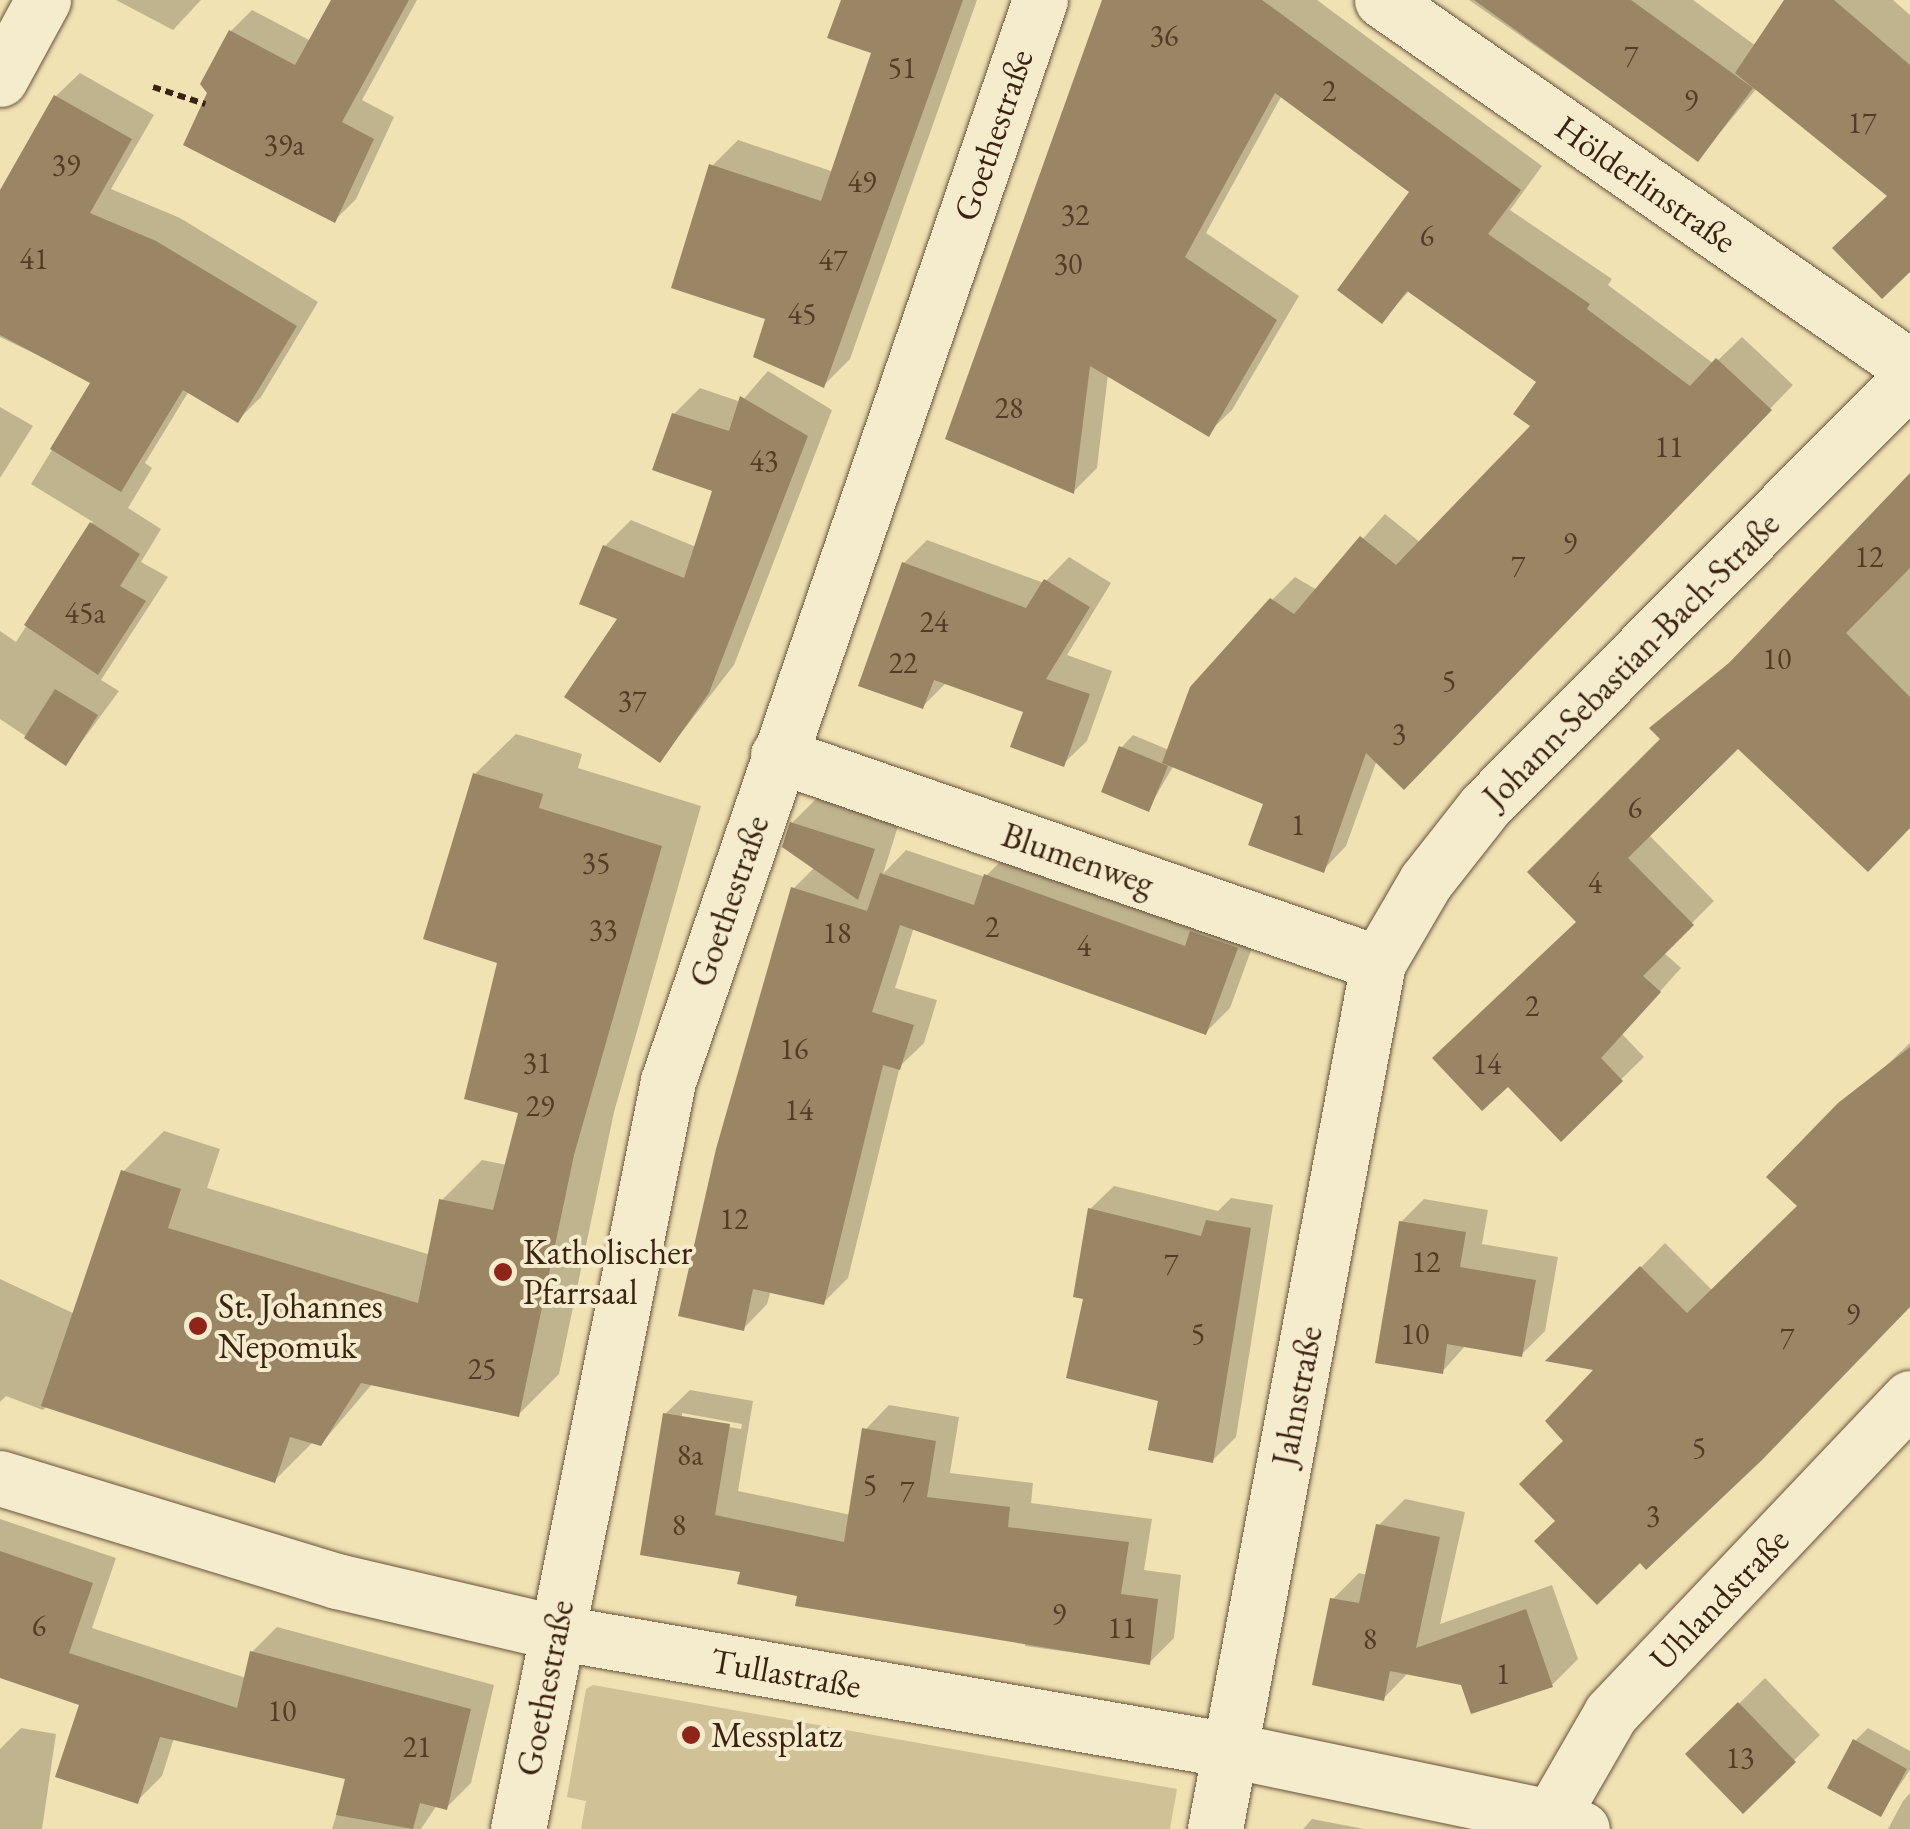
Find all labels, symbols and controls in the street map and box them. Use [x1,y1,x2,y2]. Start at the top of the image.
house number: 36 [1150,18,1178,54]
house number: 7 [1624,38,1638,74]
street label: Goethestraße [944,44,1042,226]
house number: 51 [888,50,916,86]
house number: 2 [1322,73,1336,109]
house number: 9 [1684,82,1698,118]
house number: 17 [1848,105,1876,141]
street label: Hölderlinstraße [1547,106,1745,262]
house number: 39a [264,127,304,163]
house number: 39 [52,147,80,183]
house number: 49 [848,164,876,200]
house number: 32 [1061,197,1089,233]
house number: 6 [1420,218,1434,254]
house number: 41 [20,241,48,277]
house number: 47 [819,242,847,278]
house number: 30 [1054,246,1082,282]
house number: 45 [788,296,816,332]
house number: 28 [995,390,1023,426]
house number: 11 [1655,429,1683,465]
house number: 43 [750,443,778,479]
street label: Johann-Sebastian-Bach-Straße [1474,503,1788,817]
house number: 9 [1563,525,1577,561]
house number: 12 [1855,539,1883,575]
house number: 7 [1511,548,1525,584]
house number: 45a [65,595,105,631]
house number: 24 [920,604,948,640]
house number: 10 [1763,641,1791,677]
house number: 22 [889,645,917,681]
house number: 5 [1442,663,1456,699]
house number: 37 [618,683,646,719]
house number: 3 [1392,716,1406,752]
house number: 6 [1628,790,1642,826]
house number: 1 [1291,807,1305,843]
street label: Goethestraße [680,810,778,992]
street label: Blumenweg [997,813,1159,905]
house number: 35 [582,845,610,881]
house number: 4 [1588,865,1602,901]
house number: 2 [985,909,999,945]
house number: 33 [589,912,617,948]
house number: 18 [823,915,851,951]
house number: 4 [1077,928,1091,964]
house number: 2 [1525,988,1539,1024]
house number: 16 [780,1031,808,1067]
house number: 31 [523,1045,551,1081]
house number: 14 [1473,1046,1501,1082]
house number: 29 [526,1088,554,1124]
house number: 14 [785,1092,813,1128]
house number: 12 [720,1201,748,1237]
place label: Katholischer Pfarrsaal [523,1231,693,1313]
house number: 12 [1412,1244,1440,1280]
house number: 7 [1164,1246,1178,1282]
marker: Katholischer Pfarrsaal [492,1261,514,1283]
place label: St. Johannes Nepomuk [218,1285,383,1367]
house number: 9 [1846,1296,1860,1332]
marker: St. Johannes Nepomuk [187,1315,209,1337]
house number: 5 [1191,1316,1205,1352]
house number: 10 [1401,1316,1429,1352]
house number: 7 [1780,1320,1794,1356]
street label: Jahnstraße [1263,1322,1331,1470]
house number: 25 [468,1351,496,1387]
house number: 5 [1692,1430,1706,1466]
house number: 8a [677,1437,703,1473]
house number: 5 [863,1467,877,1503]
house number: 7 [900,1473,914,1509]
house number: 3 [1646,1498,1660,1534]
house number: 8 [672,1507,686,1543]
street label: Uhlandstraße [1641,1519,1797,1679]
street label: Goethestraße [507,1596,583,1780]
house number: 9 [1052,1596,1066,1632]
house number: 6 [32,1608,46,1644]
house number: 11 [1108,1610,1136,1646]
house number: 8 [1363,1621,1377,1657]
street label: Tullastraße [708,1639,864,1707]
house number: 1 [1496,1656,1510,1692]
house number: 10 [268,1693,296,1729]
place label: Messplatz [711,1714,842,1756]
marker: Messplatz [680,1724,702,1746]
house number: 21 [403,1729,431,1765]
house number: 13 [1726,1740,1754,1776]

